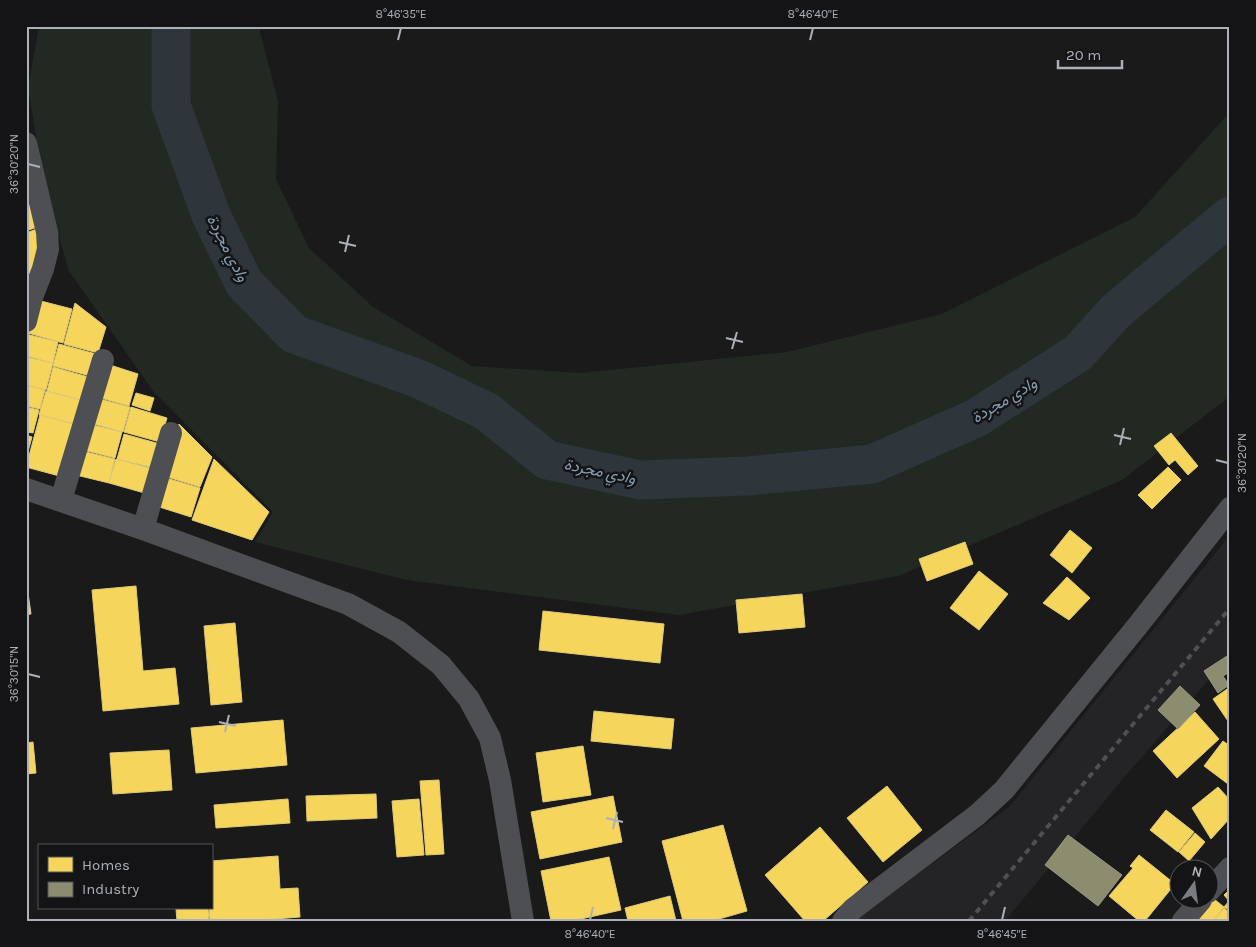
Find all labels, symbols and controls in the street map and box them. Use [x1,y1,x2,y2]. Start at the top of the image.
text: 8°46'35"E [376,7,426,21]
text: 8°46'40"E [788,7,838,21]
scale bar [1058,38,1122,70]
text: 20 m [1066,46,1101,64]
text: 36°30'20"N [7,134,21,194]
water label: وادي مجردة [199,211,253,287]
water label: وادي مجردة [968,373,1042,430]
text: 36°30'20"N [1235,433,1249,493]
water label: وادي مجردة [562,454,638,492]
text: 36°30'15"N [7,646,21,702]
legend [38,844,212,910]
text: Homes [82,856,130,874]
north arrow [1168,860,1218,910]
text: N [1190,862,1204,881]
text: Industry [82,880,139,898]
text: 8°46'40"E [565,927,615,941]
text: 8°46'45"E [977,927,1027,941]

